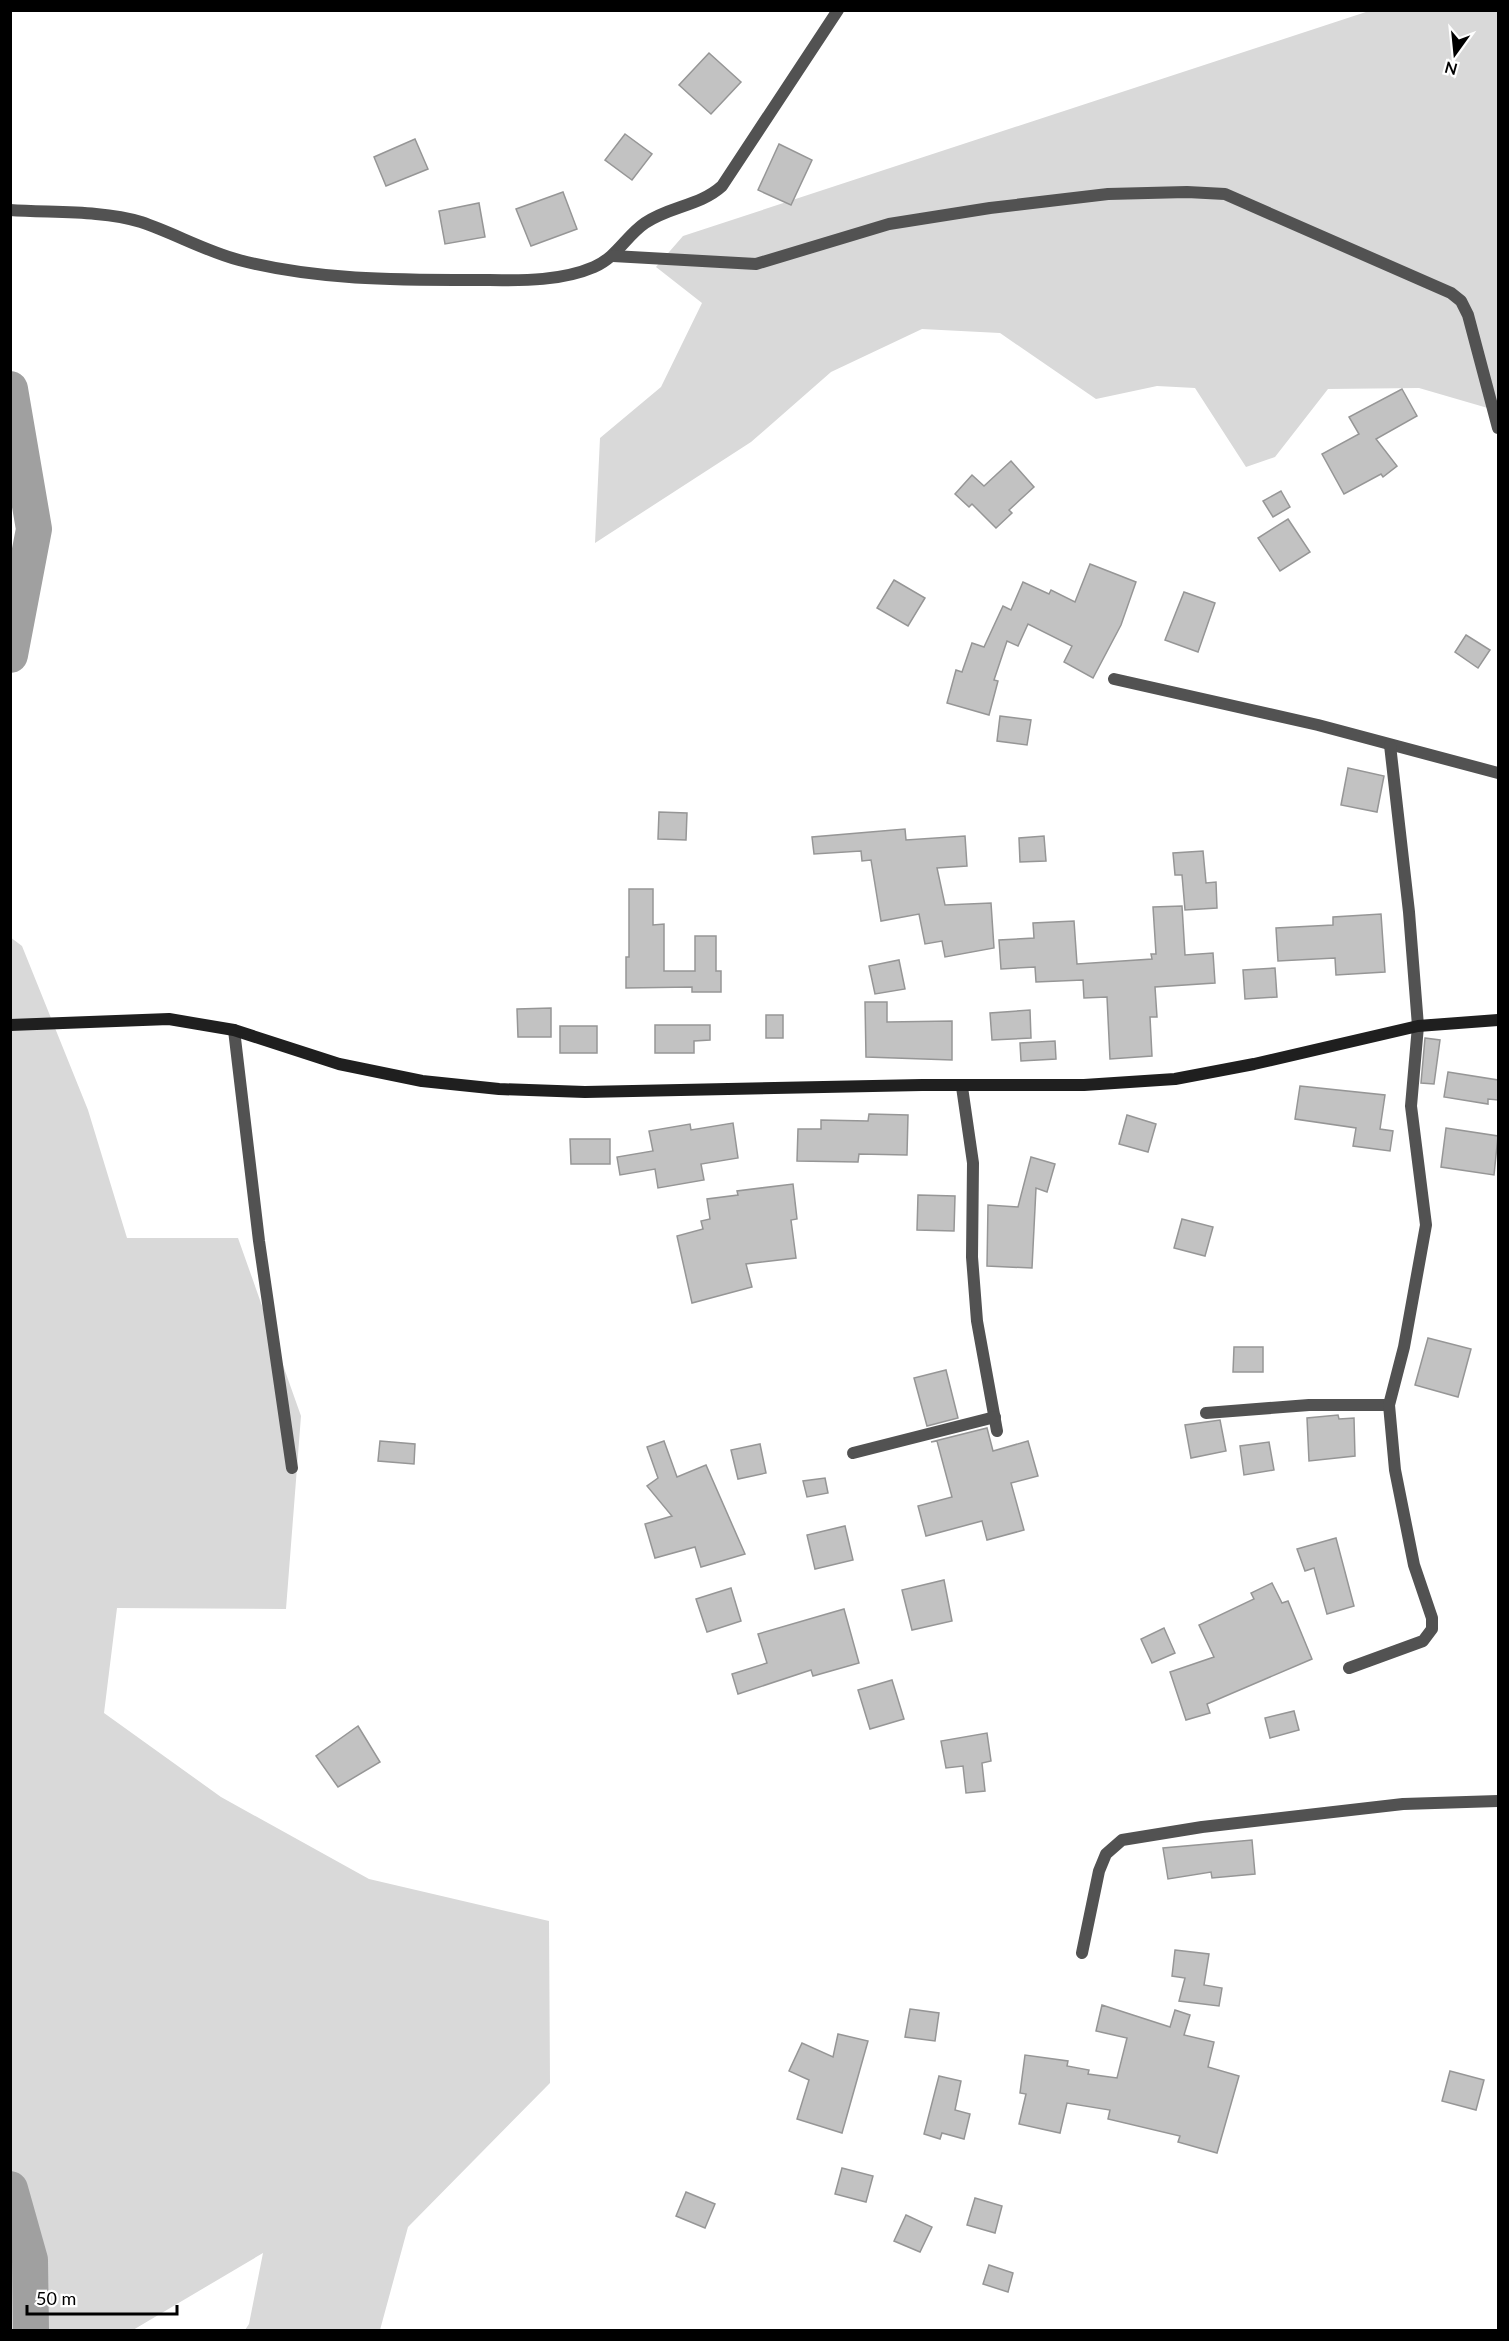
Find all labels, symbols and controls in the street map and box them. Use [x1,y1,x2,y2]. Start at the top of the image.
north arrow [1425,24,1485,84]
text: N [1443,58,1459,80]
scale bar [27,2278,177,2316]
text: 50 m [36,2287,76,2309]

